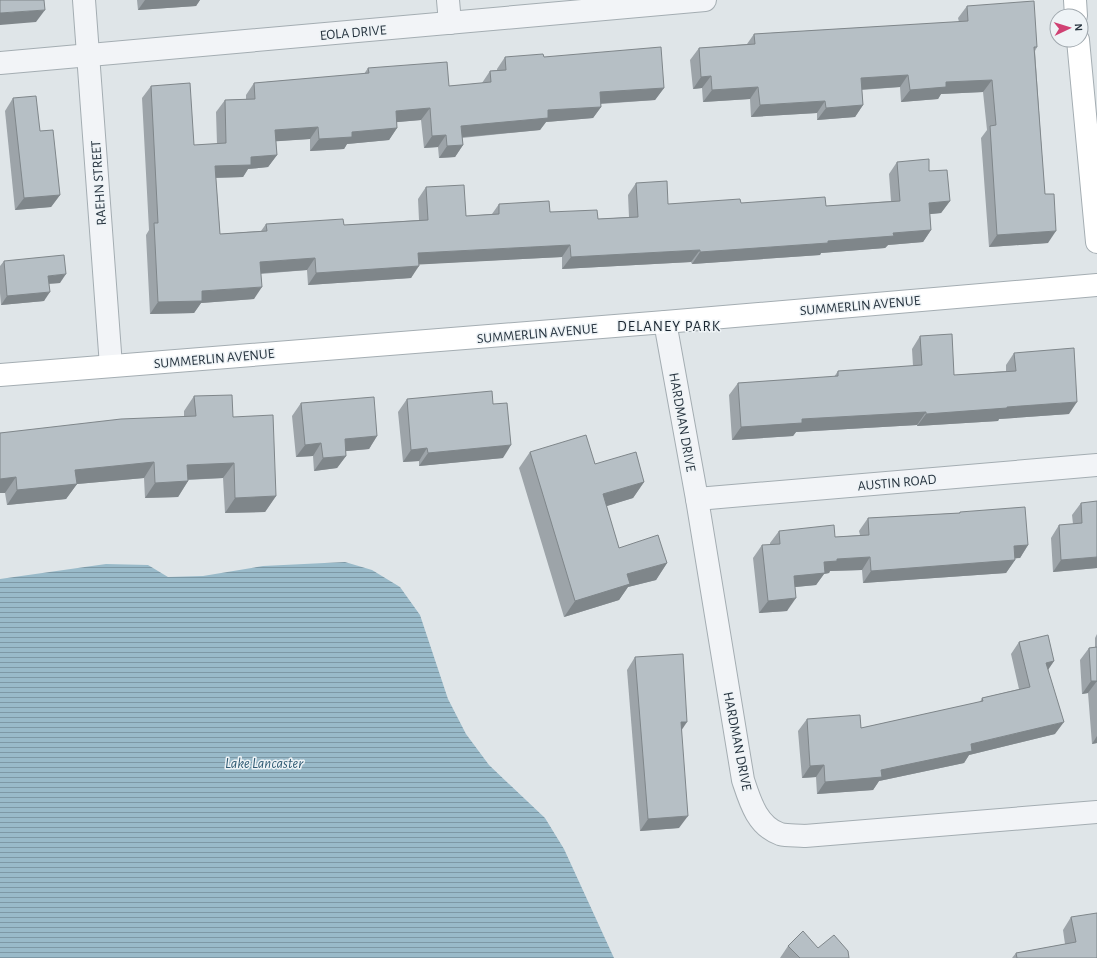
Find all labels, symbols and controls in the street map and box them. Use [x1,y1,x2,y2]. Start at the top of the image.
north arrow [1049,8,1089,48]
street label: EOLA DRIVE [319,23,387,43]
text: N [1073,23,1084,32]
street label: RAEHN STREET [89,140,109,226]
street label: SUMMERLIN AVENUE [799,294,921,318]
district label: DELANEY PARK [617,319,721,334]
street label: SUMMERLIN AVENUE [476,322,598,346]
street label: SUMMERLIN AVENUE [153,347,275,371]
street label: HARDMAN DRIVE [666,371,698,473]
street label: AUSTIN ROAD [857,473,937,493]
street label: HARDMAN DRIVE [721,691,754,792]
water label: Lake Lancaster [225,756,304,771]

